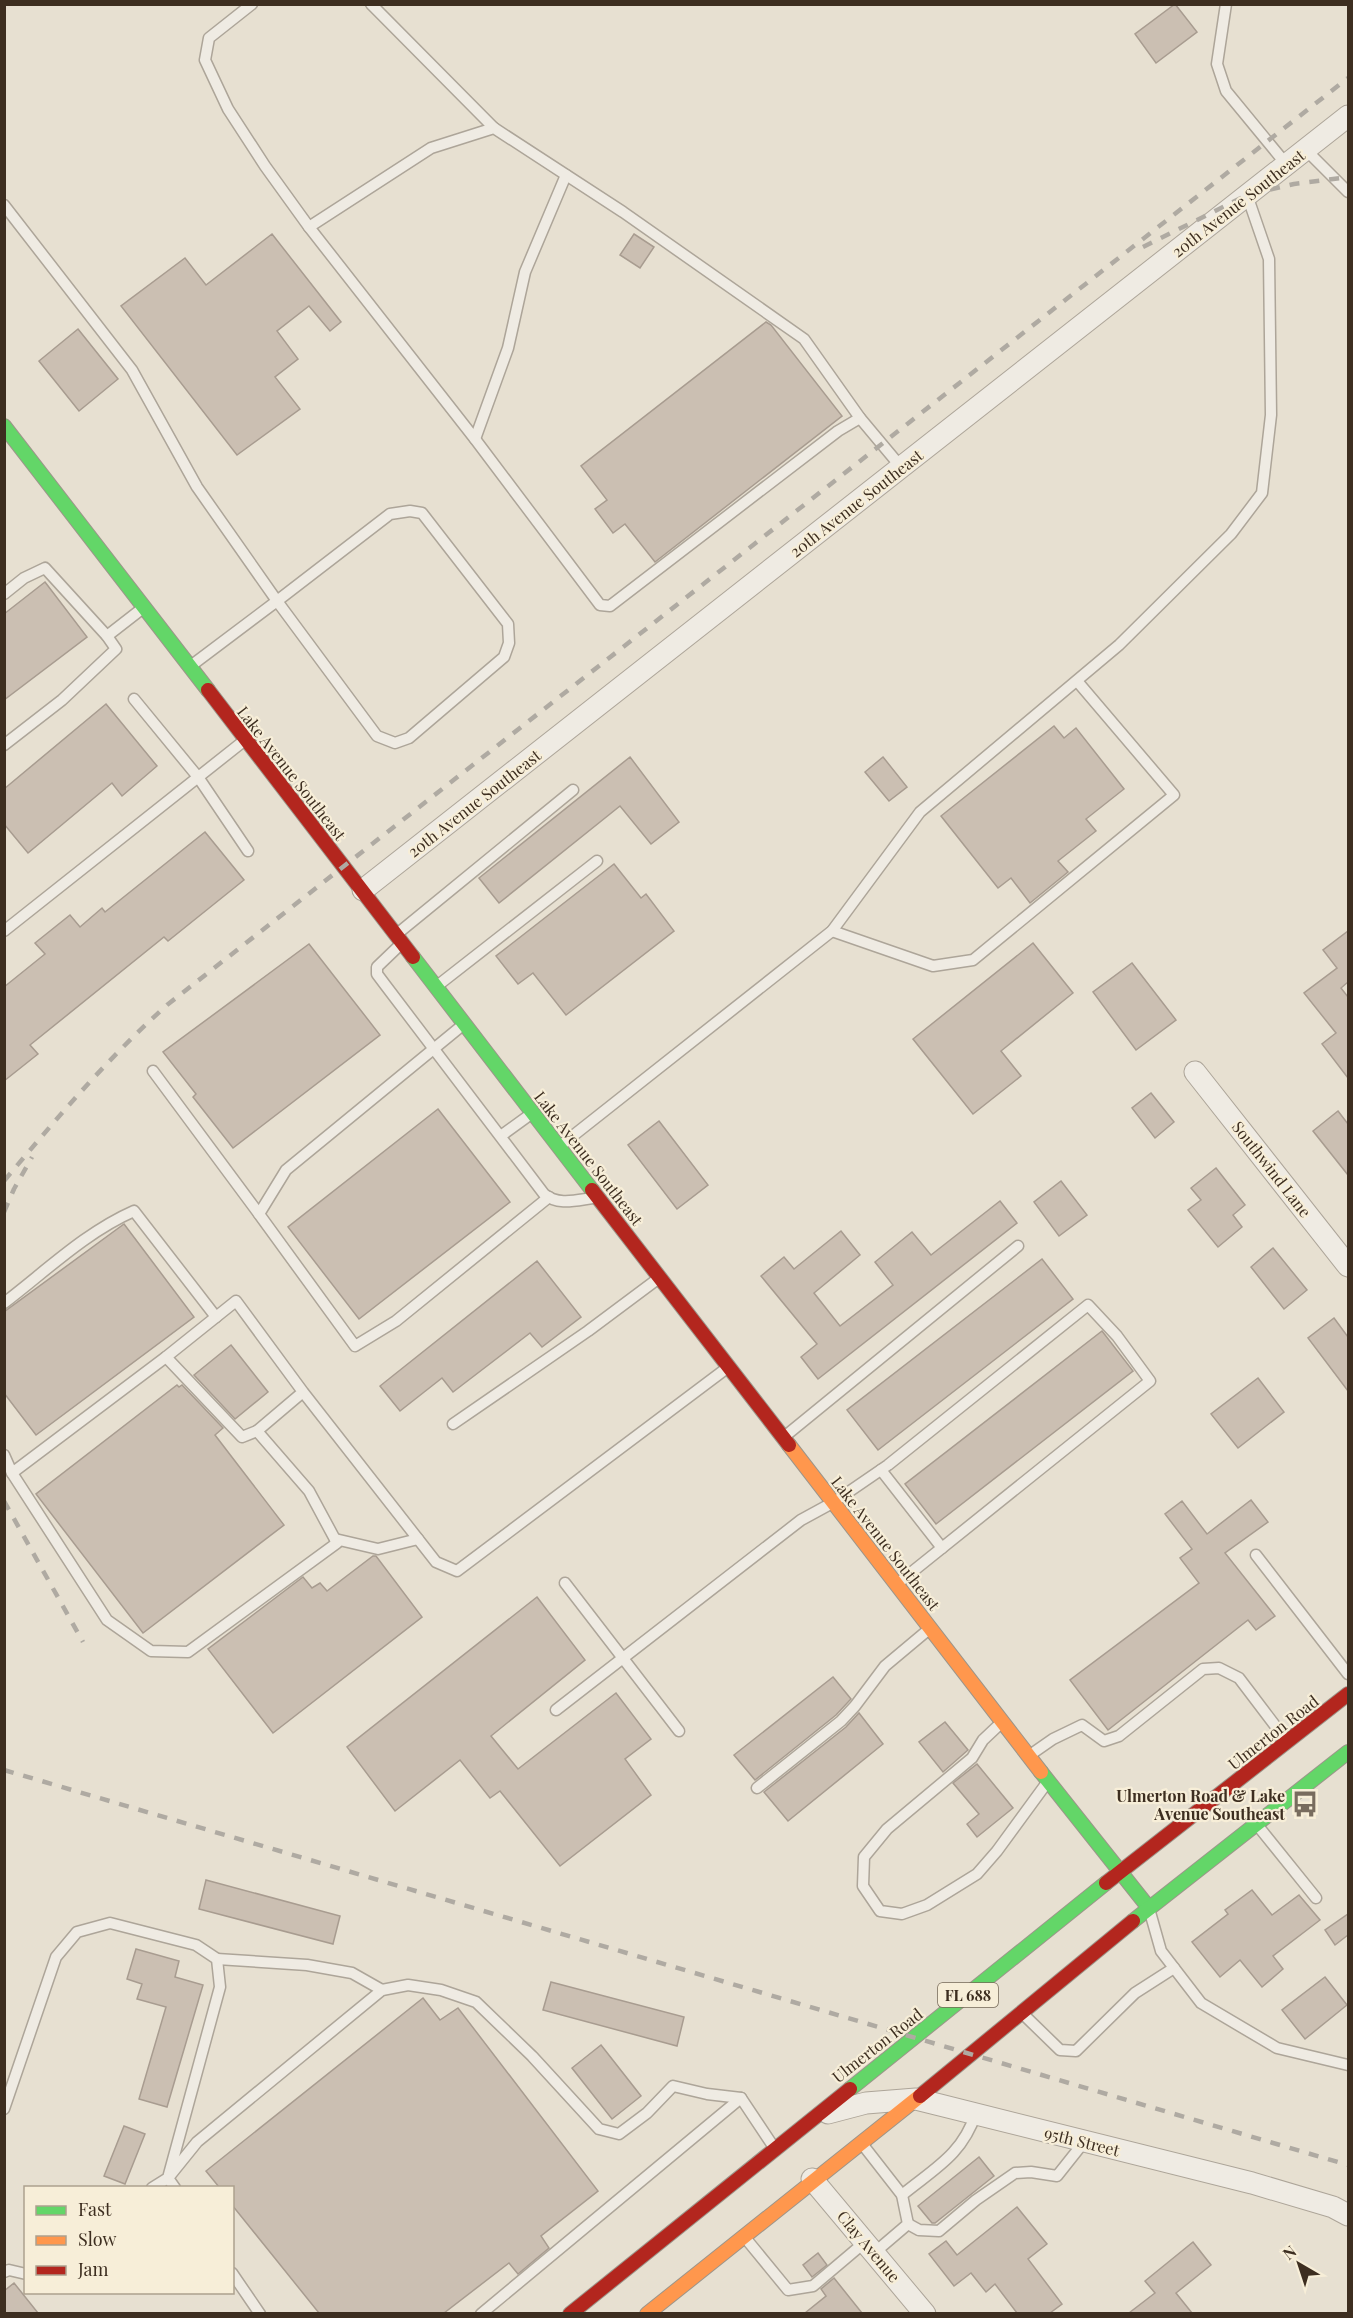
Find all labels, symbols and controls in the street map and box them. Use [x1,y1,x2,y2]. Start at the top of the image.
street label: 20th Avenue Southeast [1167,144,1309,262]
street label: 20th Avenue Southeast [785,444,927,562]
street label: Lake Avenue Southeast [233,702,351,845]
street label: 20th Avenue Southeast [403,744,545,862]
street label: Lake Avenue Southeast [530,1087,648,1230]
street label: Southwind Lane [1228,1117,1316,1221]
street label: Lake Avenue Southeast [827,1472,945,1615]
street label: Ulmerton Road [1224,1690,1322,1774]
place label: Ulmerton Road & Lake Avenue Southeast [1116,1785,1285,1824]
bus stop icon: Ulmerton Road & Lake Avenue Southeast [1290,1789,1320,1819]
road number: FL 688 [938,1983,998,2007]
street label: Ulmerton Road [828,2003,926,2087]
street label: 95th Street [1042,2122,1122,2161]
legend [24,2186,234,2294]
text: Fast [78,2197,112,2221]
street label: Clay Avenue [833,2206,905,2286]
text: Slow [78,2227,116,2251]
north arrow [1269,2234,1329,2294]
text: N [1278,2240,1301,2264]
text: Jam [77,2257,108,2281]

